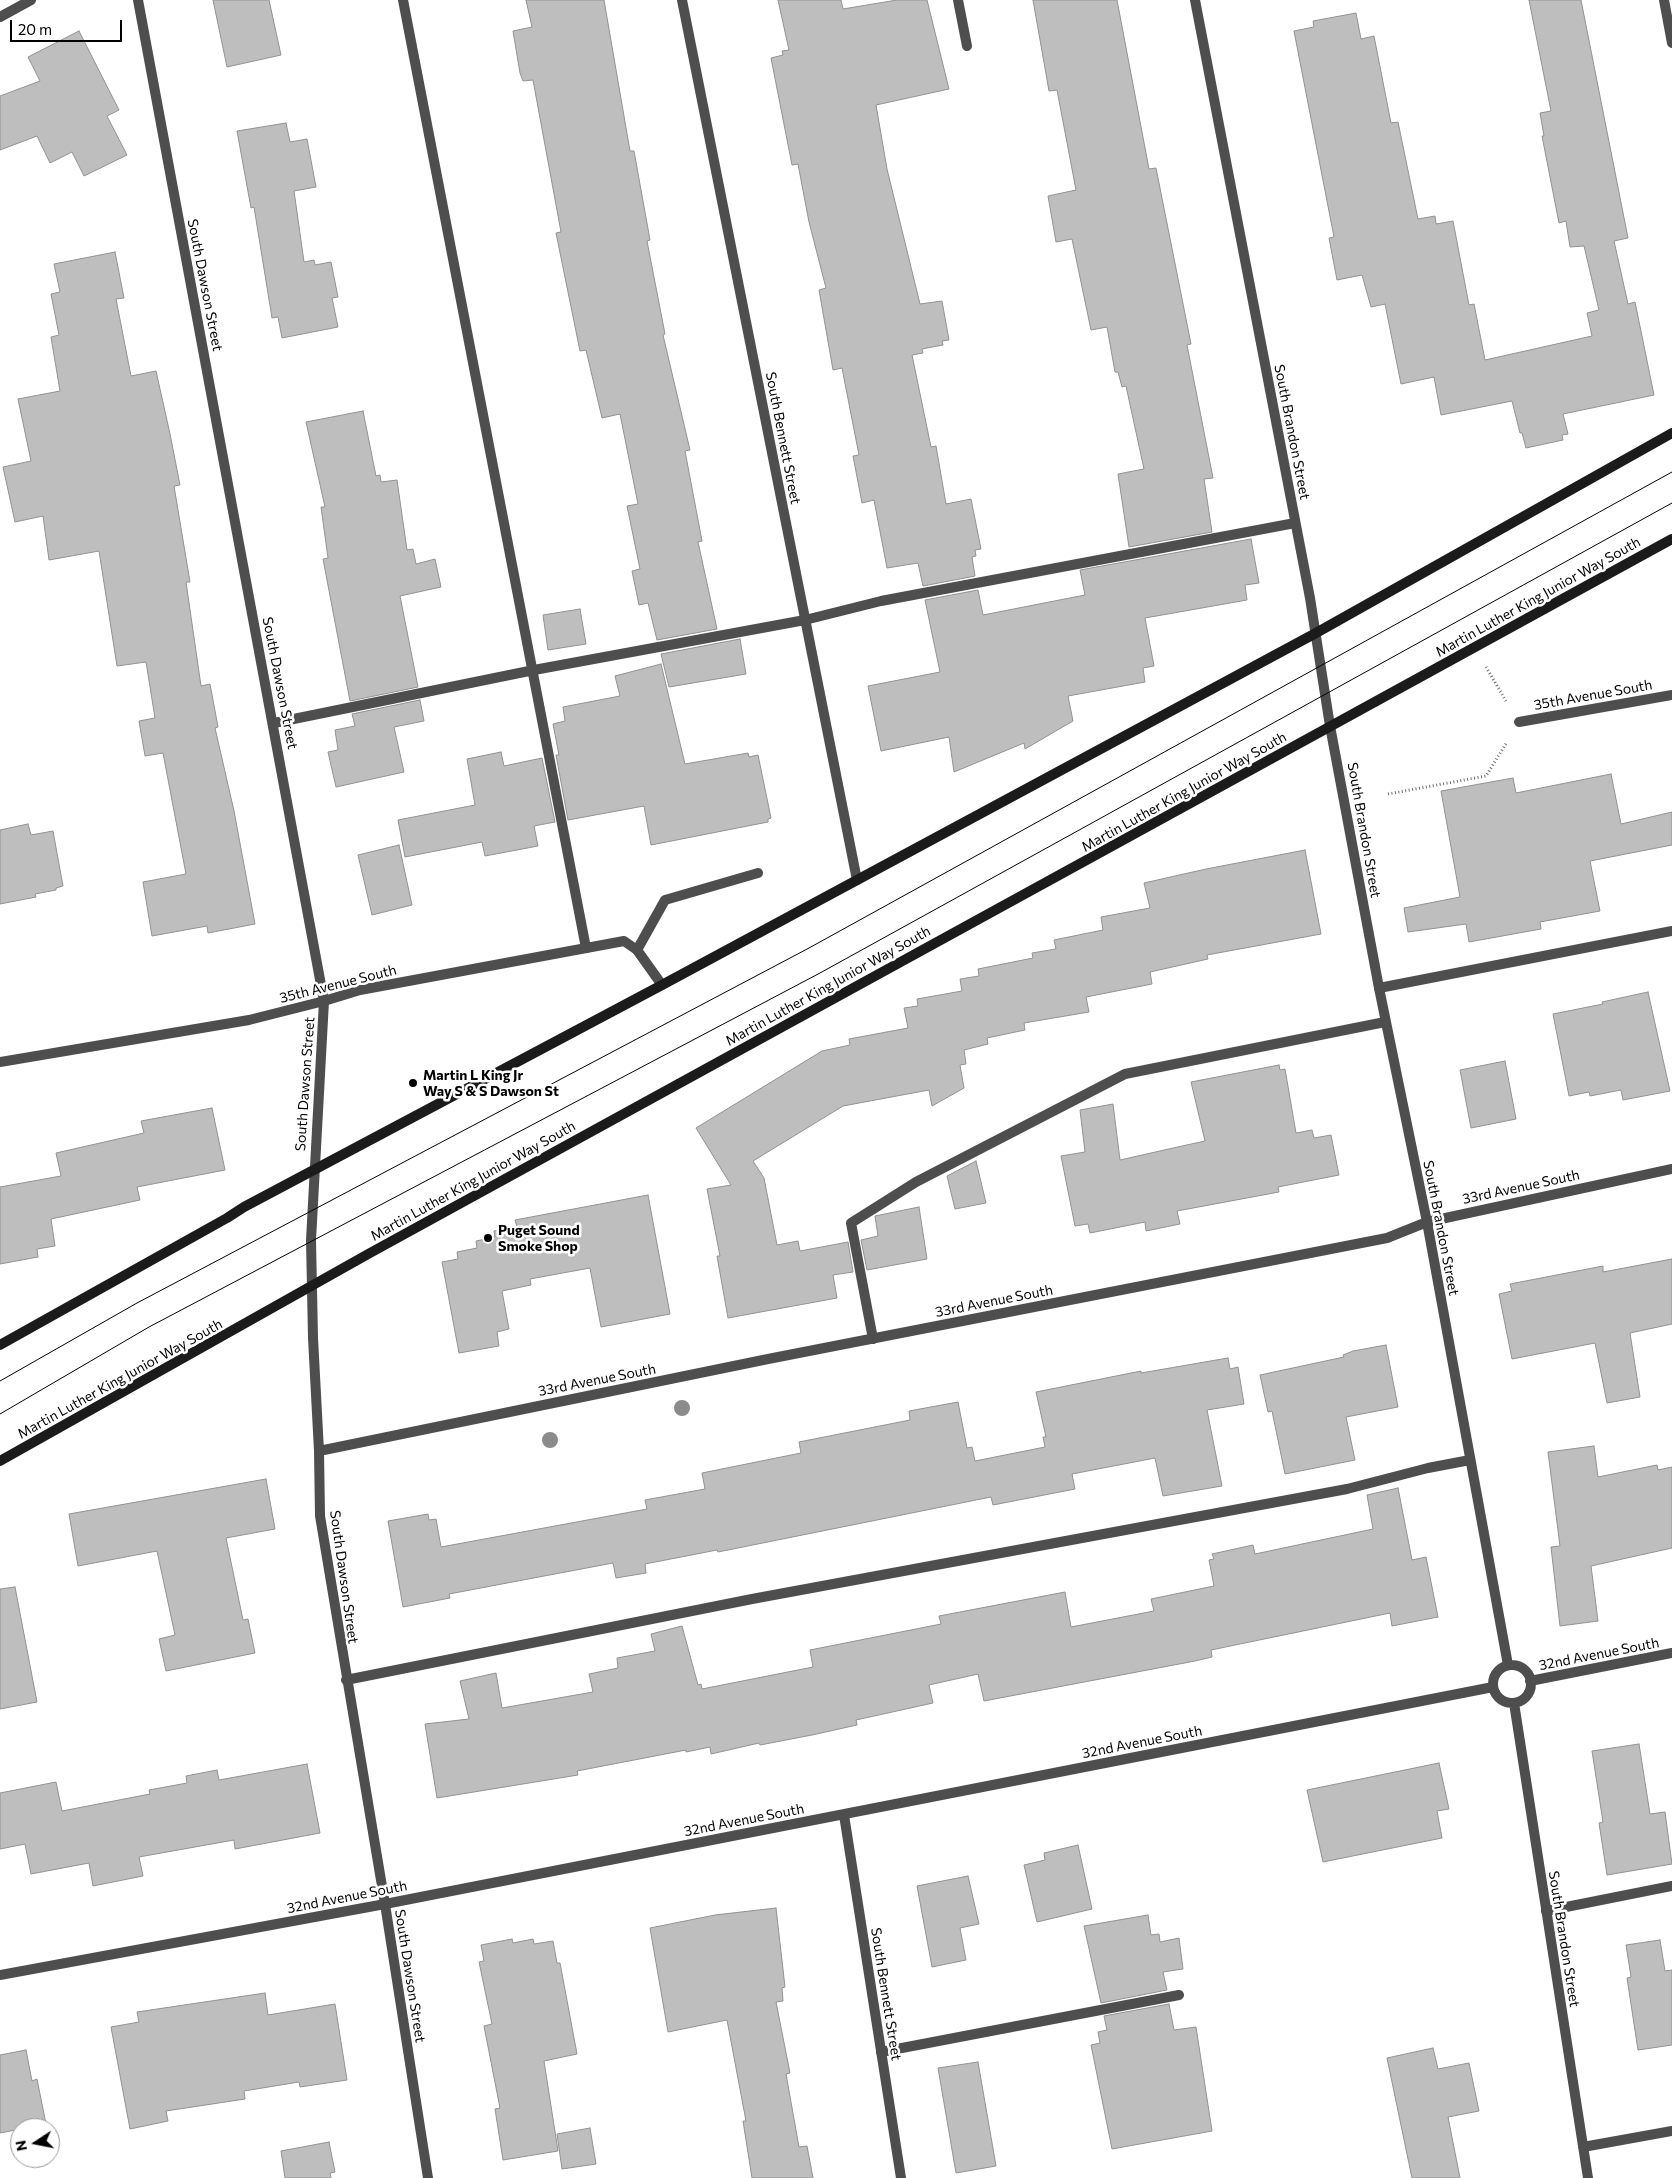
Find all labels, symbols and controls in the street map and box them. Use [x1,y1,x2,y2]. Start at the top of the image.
scale bar [12,10,125,42]
text: 20 m [18,20,52,38]
street label: South Dawson Street [184,217,226,353]
street label: South Brandon Street [1271,363,1313,501]
street label: South Bennett Street [762,370,804,506]
street label: Martin Luther King Junior Way South [1433,533,1643,661]
street label: South Dawson Street [259,615,301,751]
street label: 35th Avenue South [1532,676,1654,714]
street label: Martin Luther King Junior Way South [1079,728,1289,856]
street label: South Brandon Street [1344,761,1384,899]
street label: Martin Luther King Junior Way South [723,922,933,1050]
street label: 35th Avenue South [278,961,398,1007]
street label: South Dawson Street [292,1016,318,1152]
place label: Martin L King Jr Way S & S Dawson St [423,1067,559,1100]
marker: Martin L King Jr Way S & S Dawson St [407,1077,419,1089]
street label: Martin Luther King Junior Way South [368,1117,578,1245]
street label: South Brandon Street [1420,1159,1462,1297]
street label: 33rd Avenue South [1461,1166,1581,1208]
place label: Puget Sound Smoke Shop [498,1222,580,1254]
marker: Puget Sound Smoke Shop [482,1232,494,1244]
street label: 33rd Avenue South [934,1281,1054,1321]
street label: Martin Luther King Junior Way South [15,1315,225,1443]
street label: 33rd Avenue South [537,1360,657,1400]
street label: South Dawson Street [326,1509,362,1645]
street label: 32nd Avenue South [1538,1634,1660,1674]
street label: 32nd Avenue South [1081,1722,1203,1762]
street label: 32nd Avenue South [683,1800,805,1840]
street label: South Brandon Street [1545,1870,1583,2008]
street label: 32nd Avenue South [286,1877,408,1917]
street label: South Dawson Street [391,1908,429,2044]
street label: South Bennett Street [867,1926,905,2062]
north arrow [10,2118,60,2168]
text: N [11,2139,30,2153]

